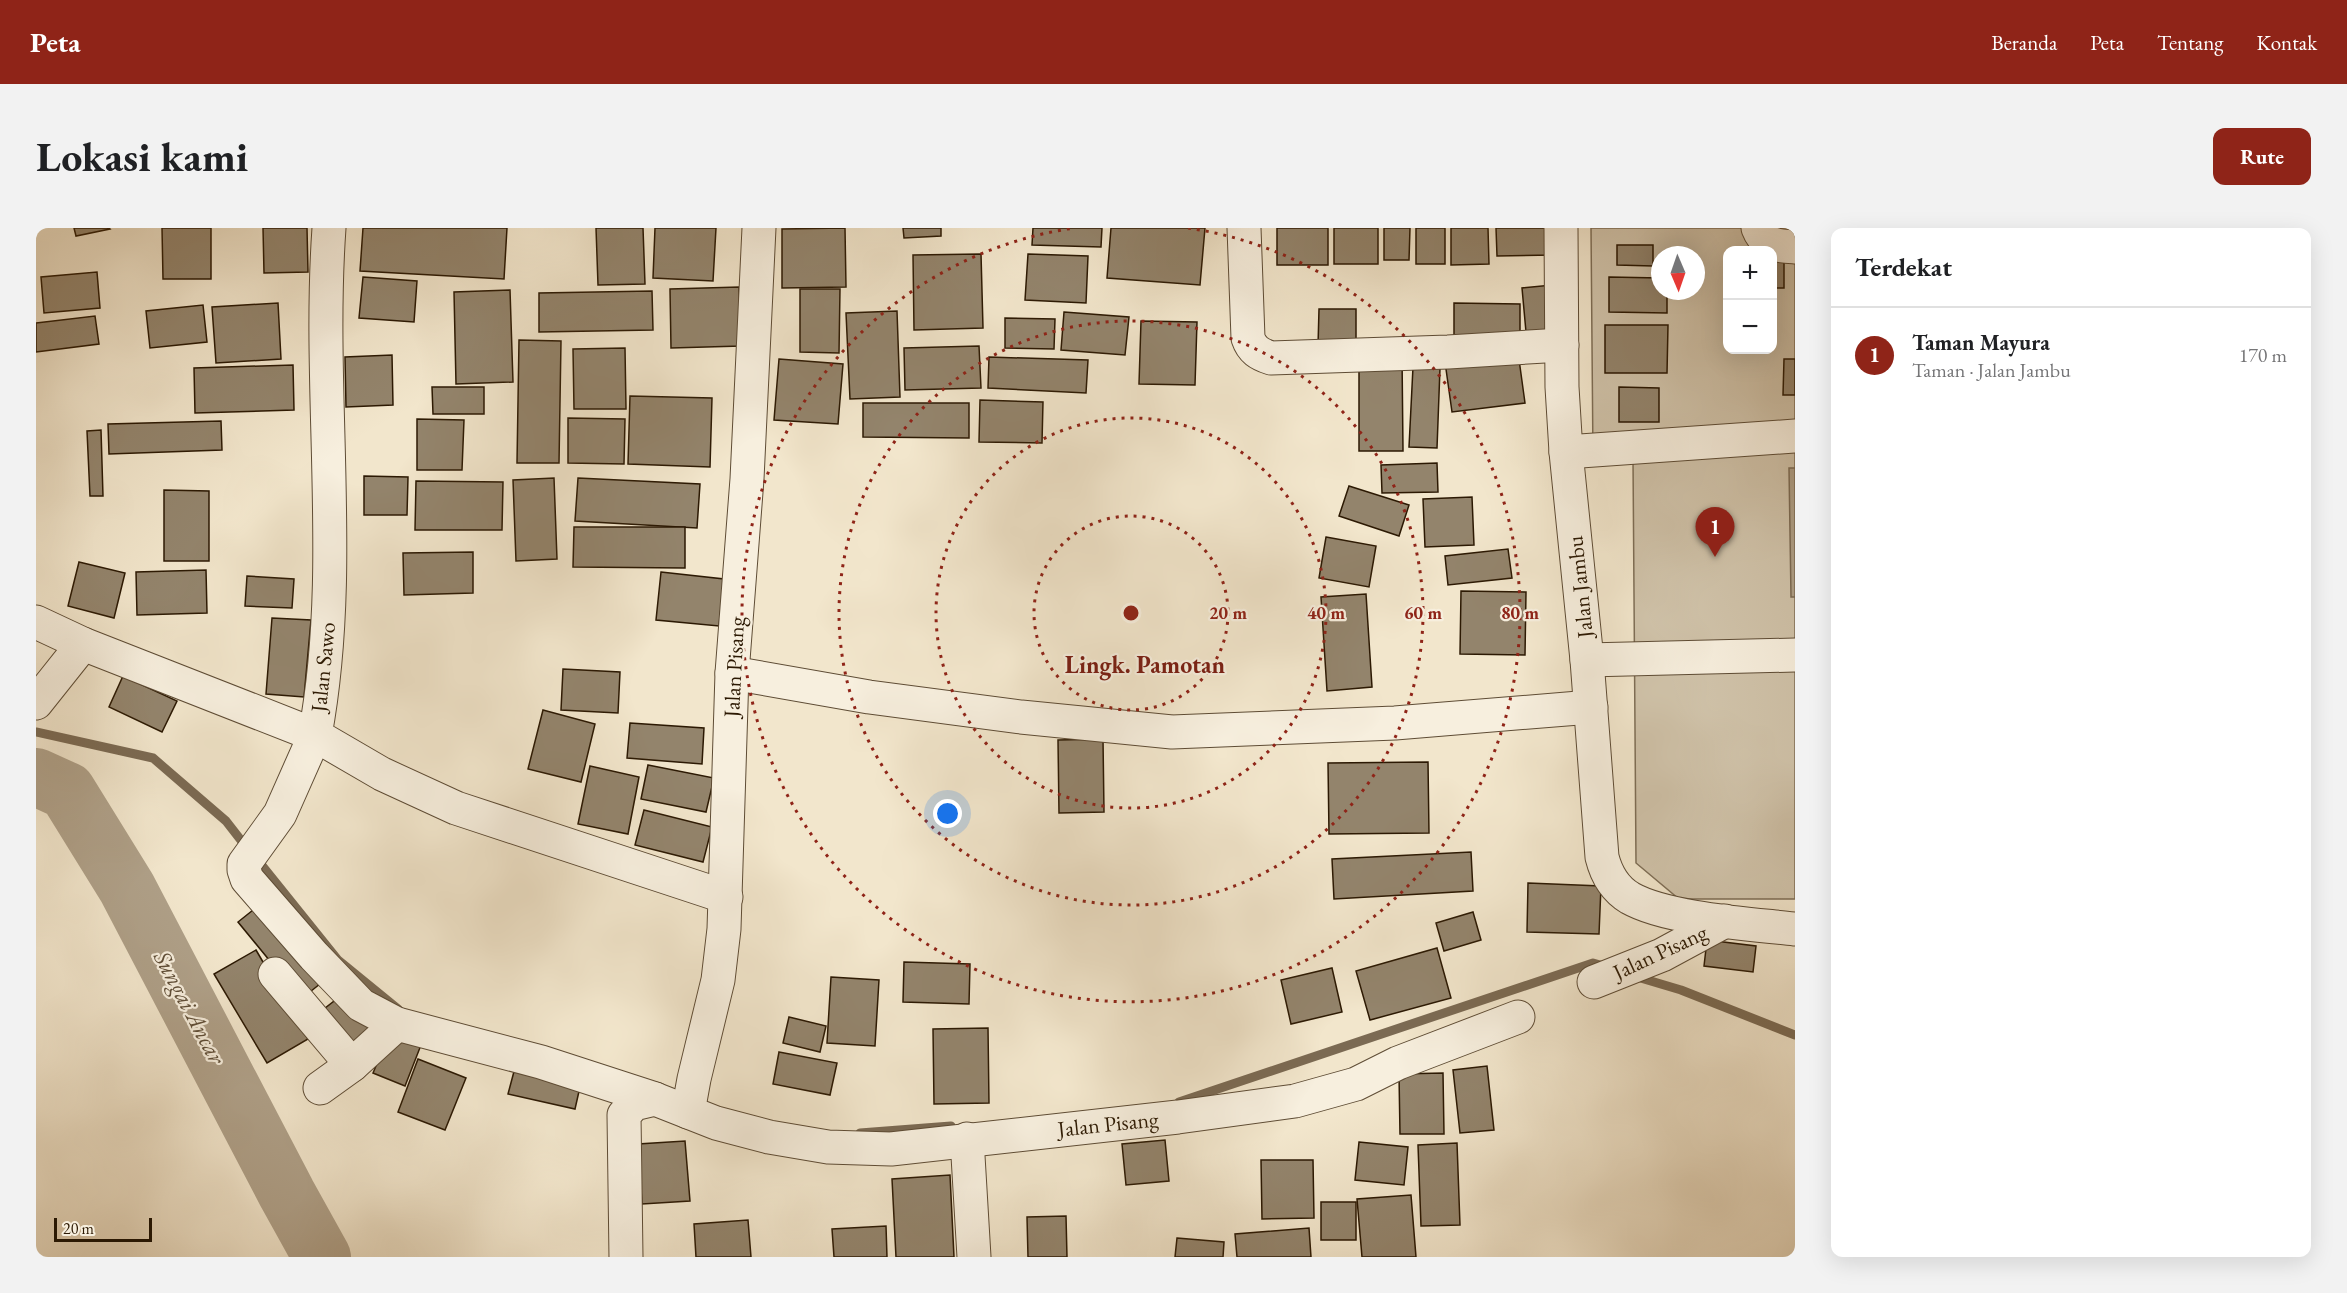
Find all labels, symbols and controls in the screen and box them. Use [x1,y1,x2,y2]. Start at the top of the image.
text: Peta [30,24,81,60]
text: Beranda [1991,29,2057,56]
text: Peta [2090,29,2124,56]
text: Tentang [2157,29,2223,56]
text: Kontak [2256,29,2317,56]
button: Rute [2213,128,2311,185]
text: Lokasi kami [36,129,248,184]
north arrow [1651,246,1705,300]
map controls [1723,246,1777,354]
button: + [1723,246,1777,300]
text: Terdekat [1855,250,1952,284]
button: − [1723,300,1777,354]
text: Taman Mayura [1912,328,2050,357]
text: 1 [1869,342,1880,368]
text: 170 m [2239,342,2287,368]
text: Taman · Jalan Jambu [1912,357,2071,383]
pin: 1 [1696,508,1734,557]
street label: Jalan Jambu [1560,534,1600,642]
text: 20 m [1209,601,1247,624]
text: 40 m [1307,601,1345,624]
text: 60 m [1404,601,1442,624]
text: 80 m [1501,601,1539,624]
centre of rings [1121,603,1141,623]
street label: Jalan Pisang [717,615,751,720]
street label: Jalan Sawo [304,620,342,715]
district label: Lingk. Pamotan [1065,649,1226,681]
your location [933,799,962,828]
street label: Jalan Pisang [1606,917,1712,987]
water label: Sungai Ancar [147,944,234,1071]
street label: Jalan Pisang [1054,1104,1160,1144]
scale bar [54,1215,152,1242]
text: 20 m [63,1218,94,1239]

